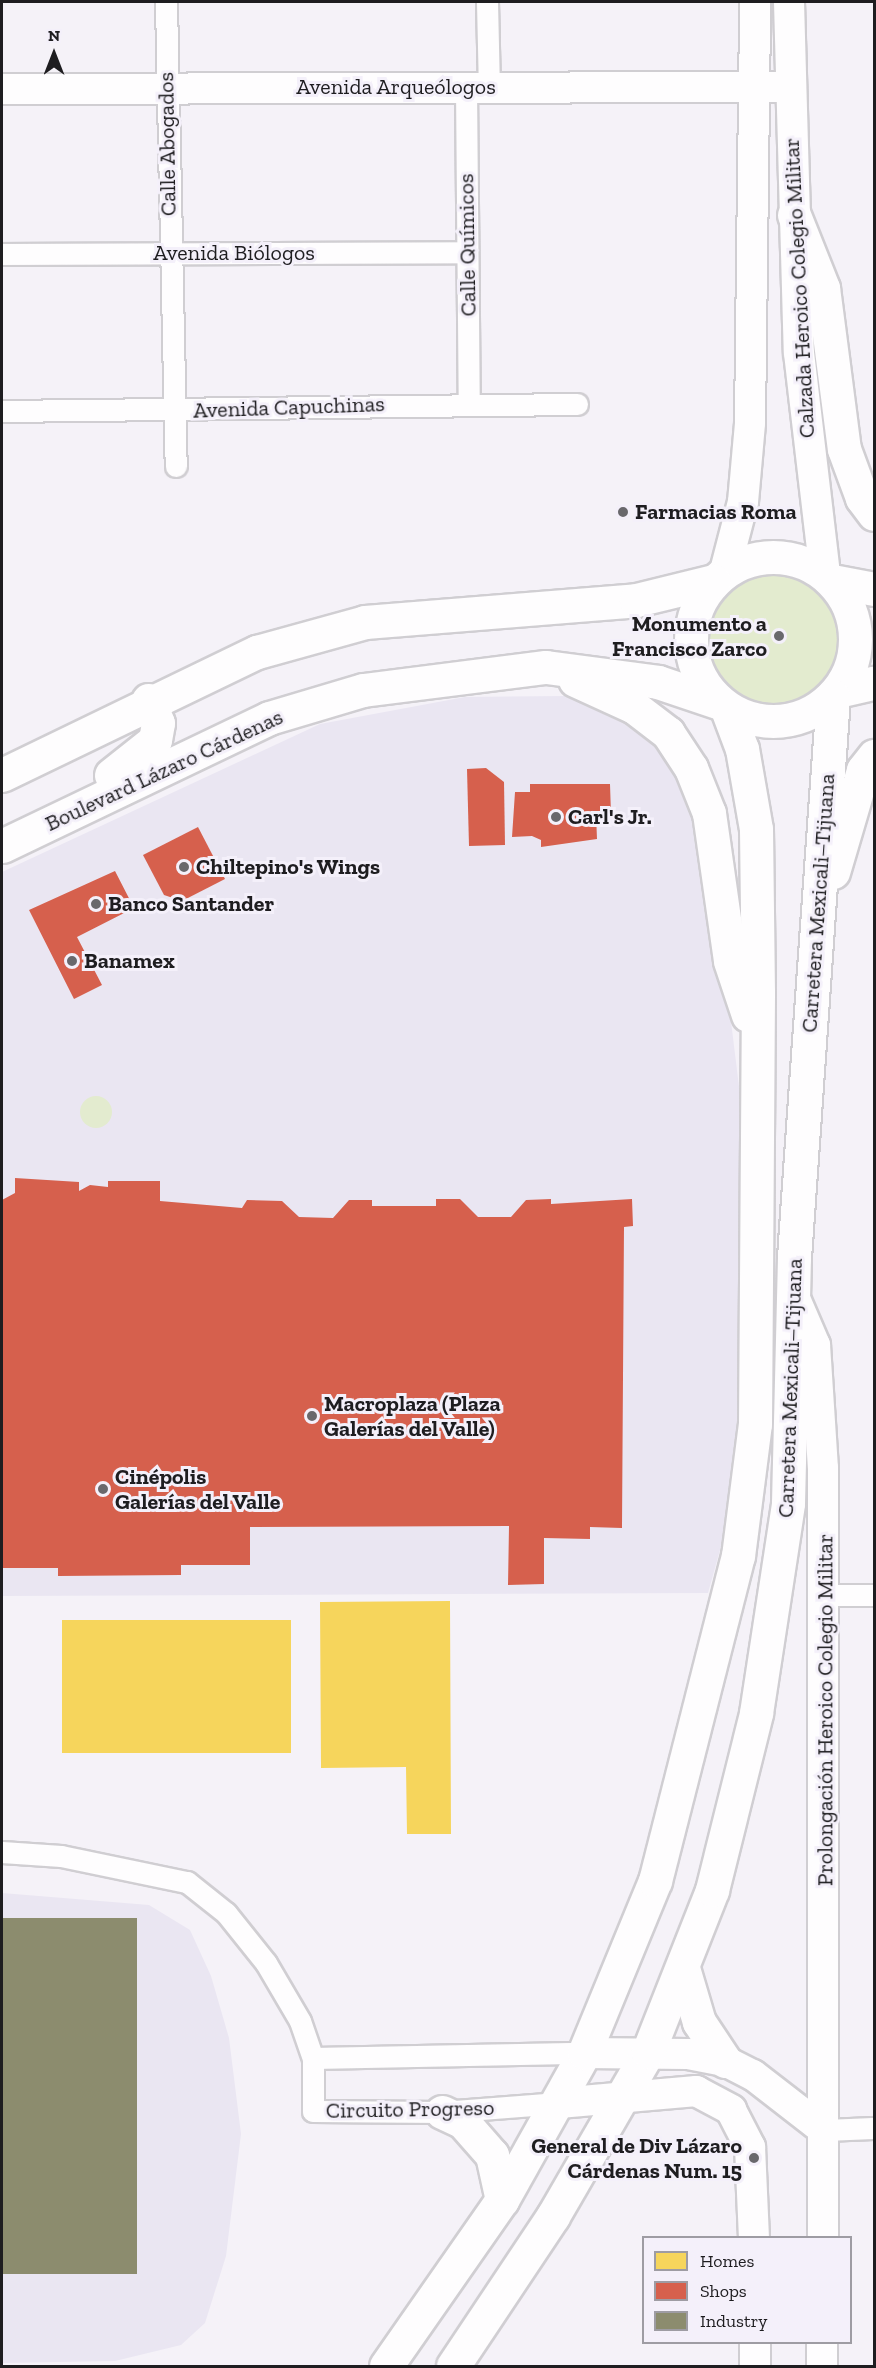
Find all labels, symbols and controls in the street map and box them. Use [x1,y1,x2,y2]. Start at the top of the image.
north arrow [24,24,84,84]
text: N [48,26,60,45]
street label: Calle Abogados [153,71,181,217]
street label: Avenida Arqueólogos [296,74,496,100]
street label: Calzada Heroico Colegio Militar [778,137,820,439]
street label: Calle Químicos [453,173,481,317]
street label: Avenida Biólogos [153,240,315,266]
street label: Avenida Capuchinas [193,390,385,424]
place label: Farmacias Roma [635,499,797,525]
marker: Farmacias Roma [616,505,630,519]
place label: Monumento a Francisco Zarco [612,610,767,662]
marker: Monumento a Francisco Zarco [772,629,786,643]
street label: Boulevard Lázaro Cárdenas [41,703,287,837]
street label: Carretera Mexicali–Tijuana [796,773,840,1033]
place label: Carl's Jr. [568,804,652,830]
marker: Carl's Jr. [549,810,563,824]
place label: Chiltepino's Wings [196,854,381,880]
marker: Chiltepino's Wings [177,860,191,874]
place label: Banco Santander [108,891,274,917]
marker: Banco Santander [89,897,103,911]
place label: Banamex [84,948,175,974]
marker: Banamex [65,954,79,968]
street label: Carretera Mexicali–Tijuana [772,1258,808,1518]
place label: Macroplaza (Plaza Galerías del Valle) [324,1390,501,1442]
marker: Macroplaza (Plaza Galerías del Valle) [305,1409,319,1423]
place label: Cinépolis Galerías del Valle [115,1463,281,1514]
marker: Cinépolis Galerías del Valle [96,1482,110,1496]
street label: Prolongación Heroico Colegio Militar [812,1534,838,1886]
street label: Circuito Progreso [326,2094,494,2124]
place label: General de Div Lázaro Cárdenas Num. 15 [531,2132,742,2184]
marker: General de Div Lázaro Cárdenas Num. 15 [747,2151,761,2165]
legend [642,2236,852,2344]
text: Homes [700,2250,754,2272]
text: Shops [700,2280,747,2302]
text: Industry [700,2310,767,2332]

